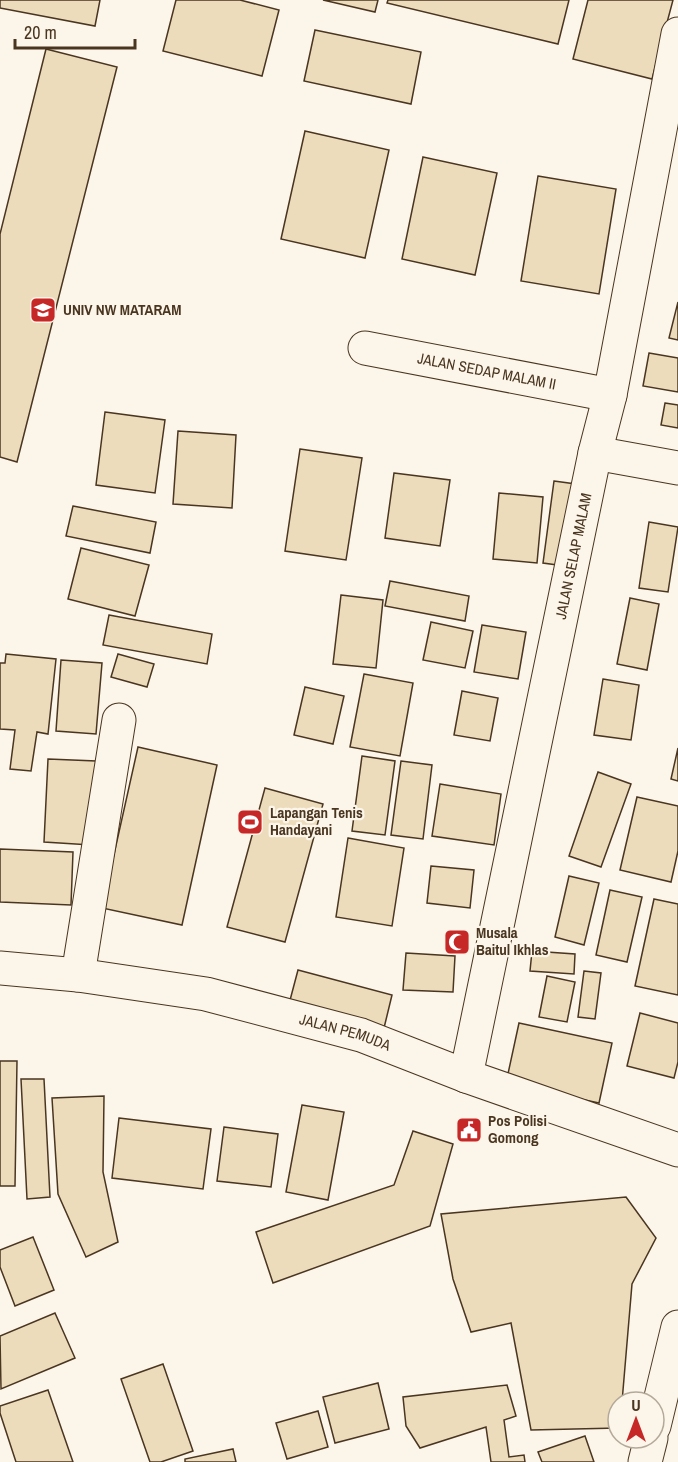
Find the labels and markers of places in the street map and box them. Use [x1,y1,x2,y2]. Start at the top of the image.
school or university icon: UNIV NW MATARAM [28,295,58,325]
place label: UNIV NW MATARAM [63,299,181,320]
place label: Lapangan Tenis Handayani [270,802,363,840]
sports icon: Lapangan Tenis Handayani [235,807,265,837]
place label: Musala Baitul Ikhlas [476,922,549,960]
mosque icon: Musala Baitul Ikhlas [442,927,472,957]
place label: Pos Polisi Gomong [488,1110,547,1148]
public building icon: Pos Polisi Gomong [454,1115,484,1145]

